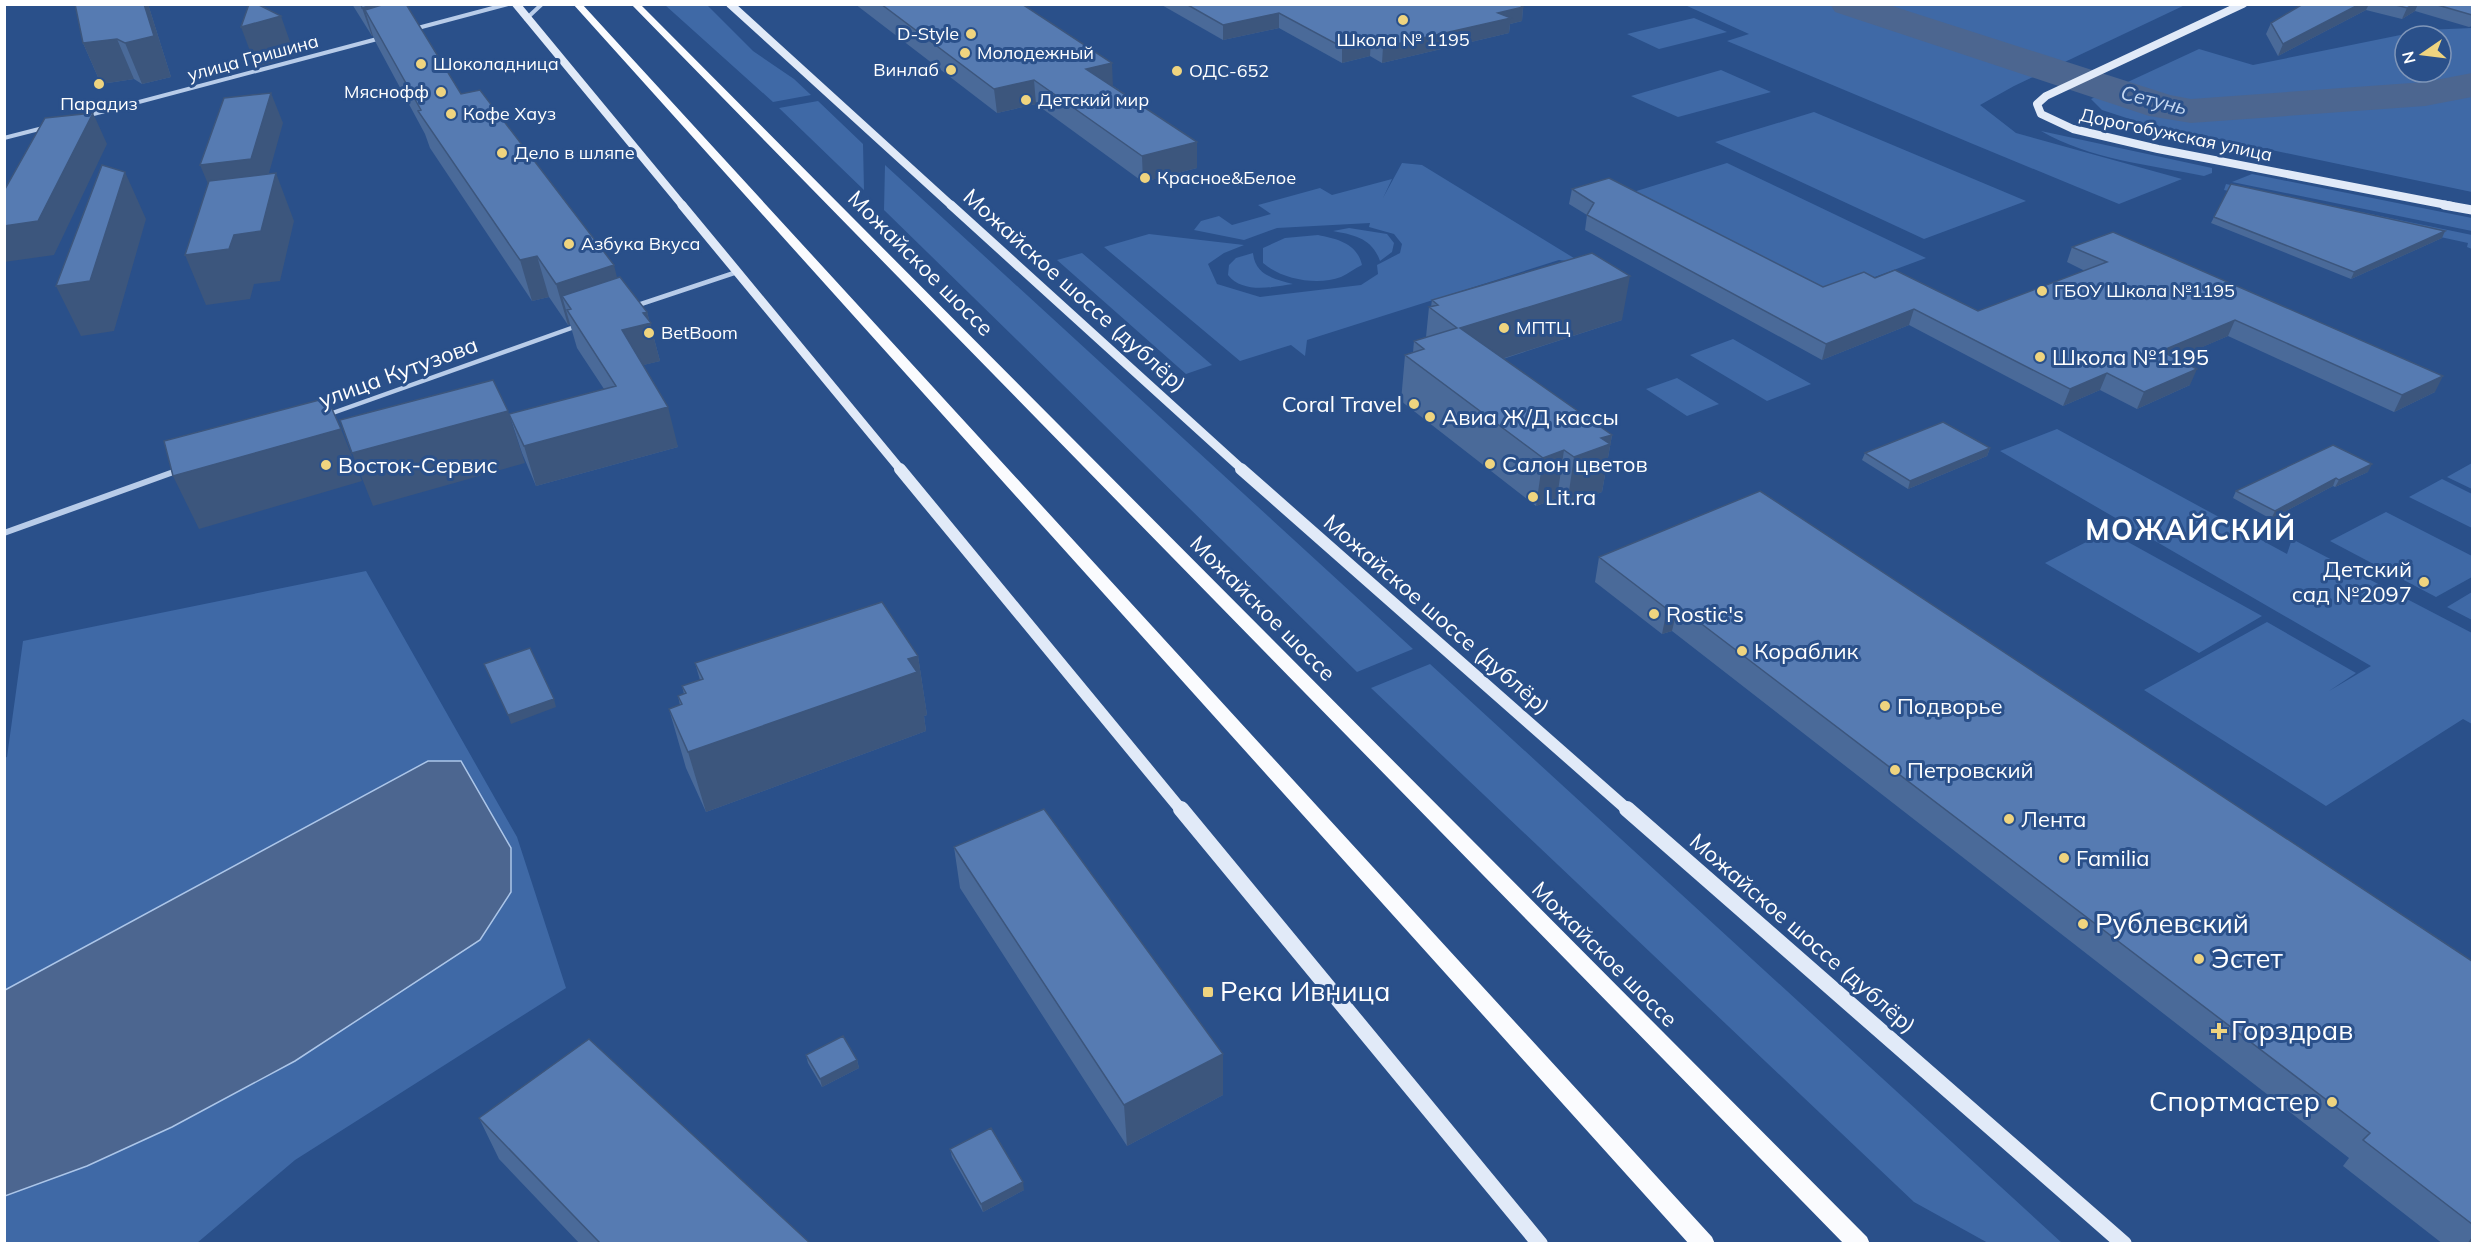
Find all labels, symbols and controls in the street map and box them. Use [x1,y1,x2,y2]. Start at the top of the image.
marker: Школа № 1195 [1396,13,1410,27]
place label: D-Style [897,22,959,45]
north arrow [2393,24,2453,84]
marker: D-Style [964,27,978,41]
place label: Школа № 1195 [1336,28,1470,51]
street label: улица Гришина [185,29,321,86]
place label: Молодежный [977,41,1094,64]
marker: Молодежный [958,46,972,60]
text: N [2397,49,2420,66]
place label: Шоколадница [433,52,559,75]
marker: Шоколадница [414,57,428,71]
place label: Винлаб [873,58,939,81]
place label: ОДС-652 [1189,59,1269,82]
marker: Винлаб [944,63,958,77]
marker: ОДС-652 [1170,64,1184,78]
marker: Парадиз [92,77,106,91]
water label: Сетунь [2118,79,2190,120]
place label: Мяснофф [344,80,429,103]
marker: Мяснофф [434,85,448,99]
place label: Детский мир [1038,88,1149,111]
place label: Парадиз [60,92,138,115]
marker: Детский мир [1019,93,1033,107]
place label: Кофе Хауз [463,102,556,125]
street label: Дорогобужская улица [2078,103,2274,166]
marker: Кофе Хауз [444,107,458,121]
place label: Дело в шляпе [514,141,635,164]
marker: Дело в шляпе [495,146,509,160]
place label: Красное&Белое [1157,166,1296,189]
marker: Красное&Белое [1138,171,1152,185]
street label: Можайское шоссе (дублёр) [958,182,1192,398]
street label: Можайское шоссе [842,184,1000,342]
place label: Азбука Вкуса [581,232,700,255]
marker: Азбука Вкуса [562,237,576,251]
place label: ГБОУ Школа №1195 [2054,279,2235,302]
marker: ГБОУ Школа №1195 [2035,284,2049,298]
place label: МПТЦ [1516,316,1571,339]
place label: BetBoom [661,321,738,344]
marker: МПТЦ [1497,321,1511,335]
marker: BetBoom [642,326,656,340]
street label: улица Кутузова [315,330,481,414]
place label: Школа №1195 [2052,343,2209,371]
marker: Школа №1195 [2033,350,2047,364]
place label: Coral Travel [1282,390,1402,418]
marker: Coral Travel [1407,397,1421,411]
place label: Авиа Ж/Д кассы [1442,403,1619,431]
marker: Авиа Ж/Д кассы [1423,410,1437,424]
place label: Салон цветов [1502,450,1648,478]
place label: Восток-Сервис [338,451,498,479]
marker: Салон цветов [1483,457,1497,471]
marker: Восток-Сервис [319,458,333,472]
place label: Lit.ra [1545,483,1596,511]
marker: Lit.ra [1526,490,1540,504]
street label: Можайское шоссе (дублёр) [1318,508,1556,720]
district label: МОЖАЙСКИЙ [2085,512,2297,547]
street label: Можайское шоссе [1184,529,1342,687]
place label: Детский сад №2097 [2292,555,2412,608]
marker: Детский сад №2097 [2417,575,2431,589]
place label: Rostic's [1666,600,1744,628]
marker: Rostic's [1647,607,1661,621]
place label: Кораблик [1754,637,1859,665]
marker: Кораблик [1735,644,1749,658]
place label: Подворье [1897,692,2003,720]
marker: Подворье [1878,699,1892,713]
place label: Петровский [1907,756,2034,784]
marker: Петровский [1888,763,1902,777]
place label: Лента [2021,805,2087,833]
marker: Лента [2002,812,2016,826]
street label: Можайское шоссе (дублёр) [1684,827,1922,1039]
place label: Familia [2076,844,2149,872]
marker: Familia [2057,851,2071,865]
street label: Можайское шоссе [1526,875,1684,1033]
place label: Рублевский [2095,906,2249,940]
marker: Рублевский [2076,917,2090,931]
place label: Эстет [2211,941,2283,975]
marker: Эстет [2192,952,2206,966]
place label: Река Ивница [1220,974,1391,1008]
marker: Река Ивница [1201,985,1215,999]
place label: Горздрав [2231,1013,2353,1047]
marker: Горздрав [2212,1024,2226,1038]
place label: Спортмастер [2149,1084,2320,1118]
marker: Спортмастер [2325,1095,2339,1109]

